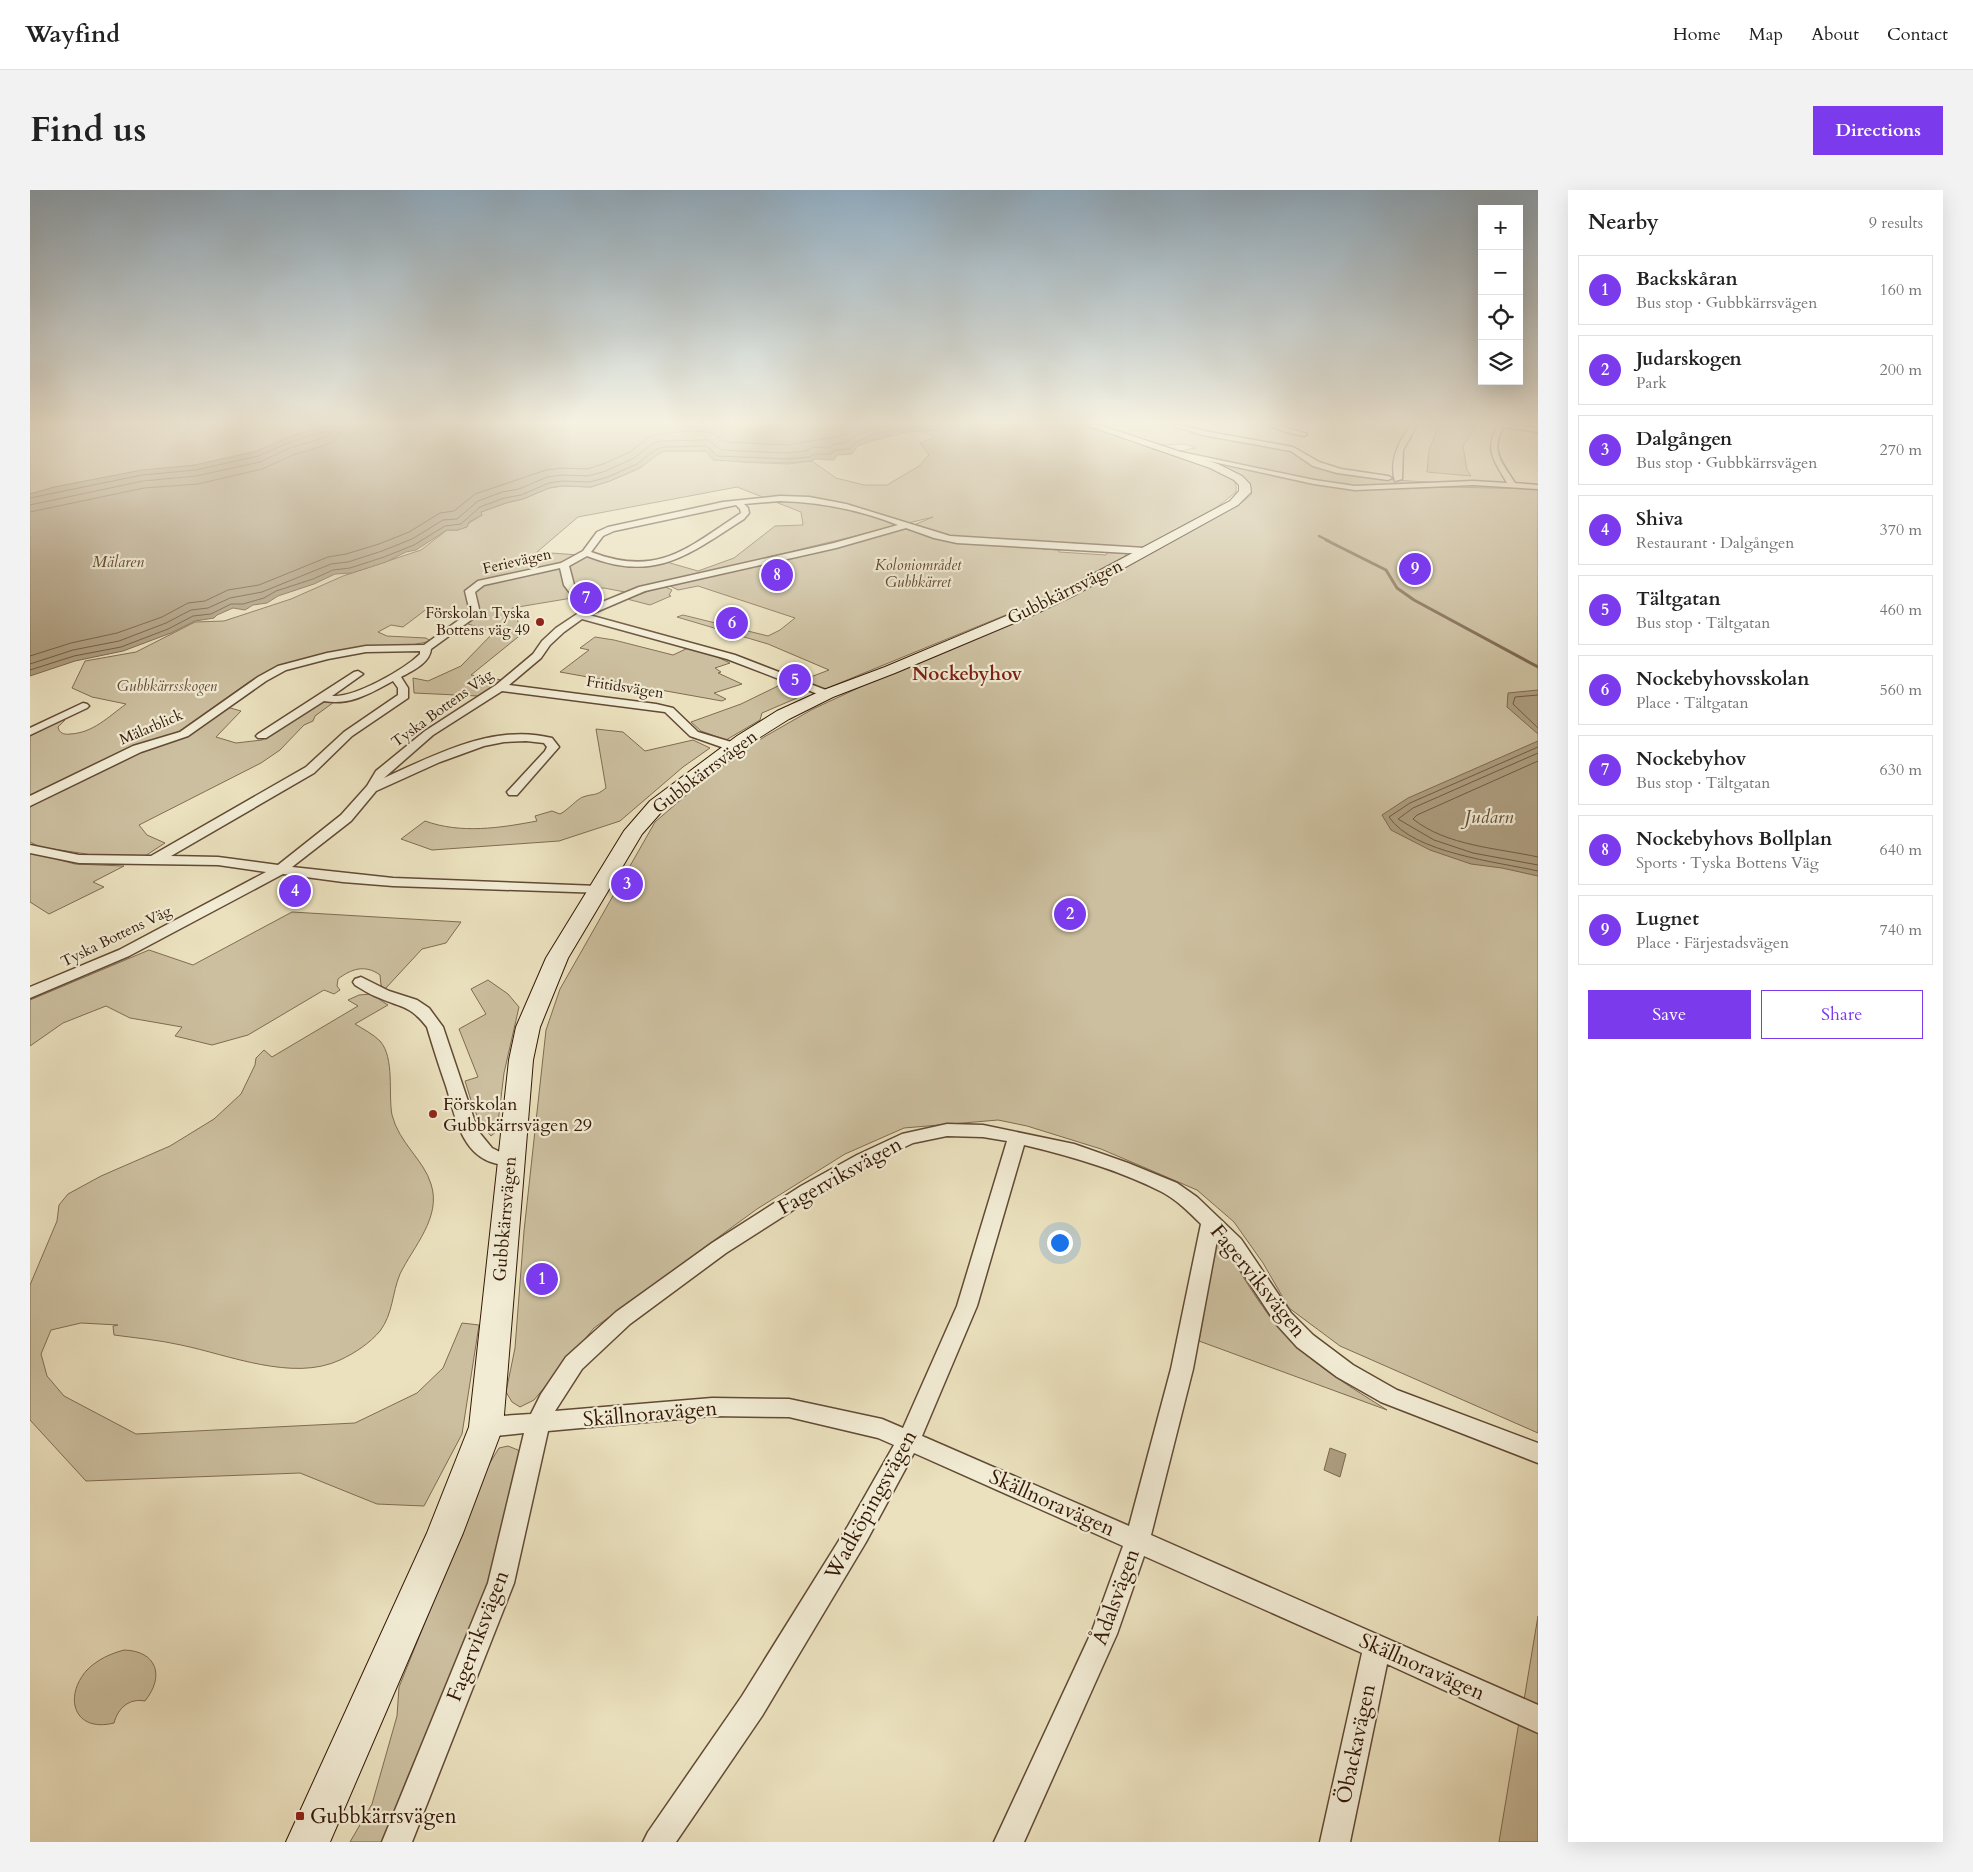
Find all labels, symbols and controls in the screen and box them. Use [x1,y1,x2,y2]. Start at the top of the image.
text: Wayfind [25,18,120,51]
text: Home [1673,22,1721,47]
text: Map [1749,22,1783,47]
text: About [1811,22,1859,47]
text: Contact [1887,22,1948,47]
text: Find us [30,106,146,154]
button: Directions [1813,106,1943,155]
map controls [1478,205,1523,385]
button: + [1478,205,1523,250]
text: Nearby [1588,208,1659,237]
text: 9 results [1869,212,1923,234]
button: − [1478,250,1523,295]
text: Backskåran [1636,266,1738,292]
text: 1 [1601,279,1609,301]
text: 160 m [1880,279,1922,301]
text: Bus stop · Gubbkärrsvägen [1636,292,1817,314]
button: locate [1478,295,1523,340]
button: layers [1478,340,1523,385]
text: Judarskogen [1636,346,1742,372]
text: 2 [1601,359,1609,381]
text: 200 m [1880,359,1922,381]
text: Park [1636,372,1667,394]
text: Dalgången [1636,426,1732,452]
text: 3 [1601,439,1609,461]
text: 270 m [1880,439,1922,461]
text: Bus stop · Gubbkärrsvägen [1636,452,1817,474]
text: Shiva [1636,506,1683,532]
text: 4 [1601,519,1609,541]
text: 370 m [1880,519,1922,541]
text: Restaurant · Dalgången [1636,532,1794,554]
street label: Ferievägen [481,543,554,579]
pin: 9 [1399,550,1431,588]
water label: Mälaren [92,551,144,573]
street label: Gubbkärrsvägen [1003,553,1128,631]
park label: Koloniområdet Gubbkärret [875,555,962,592]
pin: 8 [761,556,793,594]
pin: 7 [570,579,602,617]
text: Tältgatan [1636,586,1721,612]
text: 5 [1601,599,1609,621]
text: 460 m [1880,599,1922,621]
place label: Förskolan Tyska Bottens väg 49 [425,603,531,640]
pin: 6 [716,604,748,642]
text: Bus stop · Tältgatan [1636,612,1770,634]
marker: Förskolan Tyska Bottens väg 49 [534,616,546,628]
pin: 5 [779,661,811,699]
district label: Nockebyhov [912,661,1023,687]
street label: Tyska Bottens Väg [387,664,497,752]
text: Nockebyhovsskolan [1636,666,1809,692]
street label: Fritidsvägen [585,671,666,703]
park label: Gubbkärrsskogen [117,676,218,696]
text: 6 [1601,679,1609,701]
text: 560 m [1880,679,1922,701]
text: Place · Tältgatan [1636,692,1749,714]
street label: Mälarblick [116,705,186,749]
street label: Gubbkärrsvägen [647,724,763,820]
text: Nockebyhov [1636,746,1746,772]
text: 7 [1601,759,1609,781]
text: 630 m [1880,759,1922,781]
text: Bus stop · Tältgatan [1636,772,1770,794]
water label: Judarn [1460,804,1514,830]
text: Nockebyhovs Bollplan [1636,826,1832,852]
text: 8 [1601,839,1609,861]
text: 640 m [1880,839,1922,861]
text: Sports · Tyska Bottens Väg [1636,852,1819,874]
pin: 3 [611,865,643,903]
pin: 4 [279,872,311,910]
pin: 2 [1054,895,1086,933]
street label: Tyska Bottens Väg [57,900,175,971]
text: Lugnet [1636,906,1699,932]
text: 9 [1601,919,1609,941]
text: 740 m [1880,919,1922,941]
text: Place · Färjestadsvägen [1636,932,1789,954]
button: Save [1588,990,1751,1039]
button: Share [1761,990,1923,1039]
place label: Förskolan Gubbkärrsvägen 29 [443,1092,592,1138]
marker: Förskolan Gubbkärrsvägen 29 [427,1108,439,1120]
street label: Fagerviksvägen [773,1130,907,1222]
street label: Gubbkärrsvägen [487,1155,523,1283]
street label: Fagerviksvägen [1203,1218,1313,1344]
your location [1047,1230,1073,1256]
pin: 1 [526,1260,558,1298]
street label: Skällnoravägen [582,1394,718,1434]
street label: Wadköpingsvägen [817,1425,924,1586]
street label: Skällnoravägen [985,1462,1120,1544]
street label: Ådalsvägen [1085,1545,1147,1649]
street label: Fagerviksvägen [440,1566,516,1706]
street label: Skällnoravägen [1355,1626,1490,1708]
street label: Öbackavägen [1329,1682,1383,1806]
place label: Gubbkärrsvägen [310,1802,457,1831]
marker: Gubbkärrsvägen [294,1810,306,1822]

